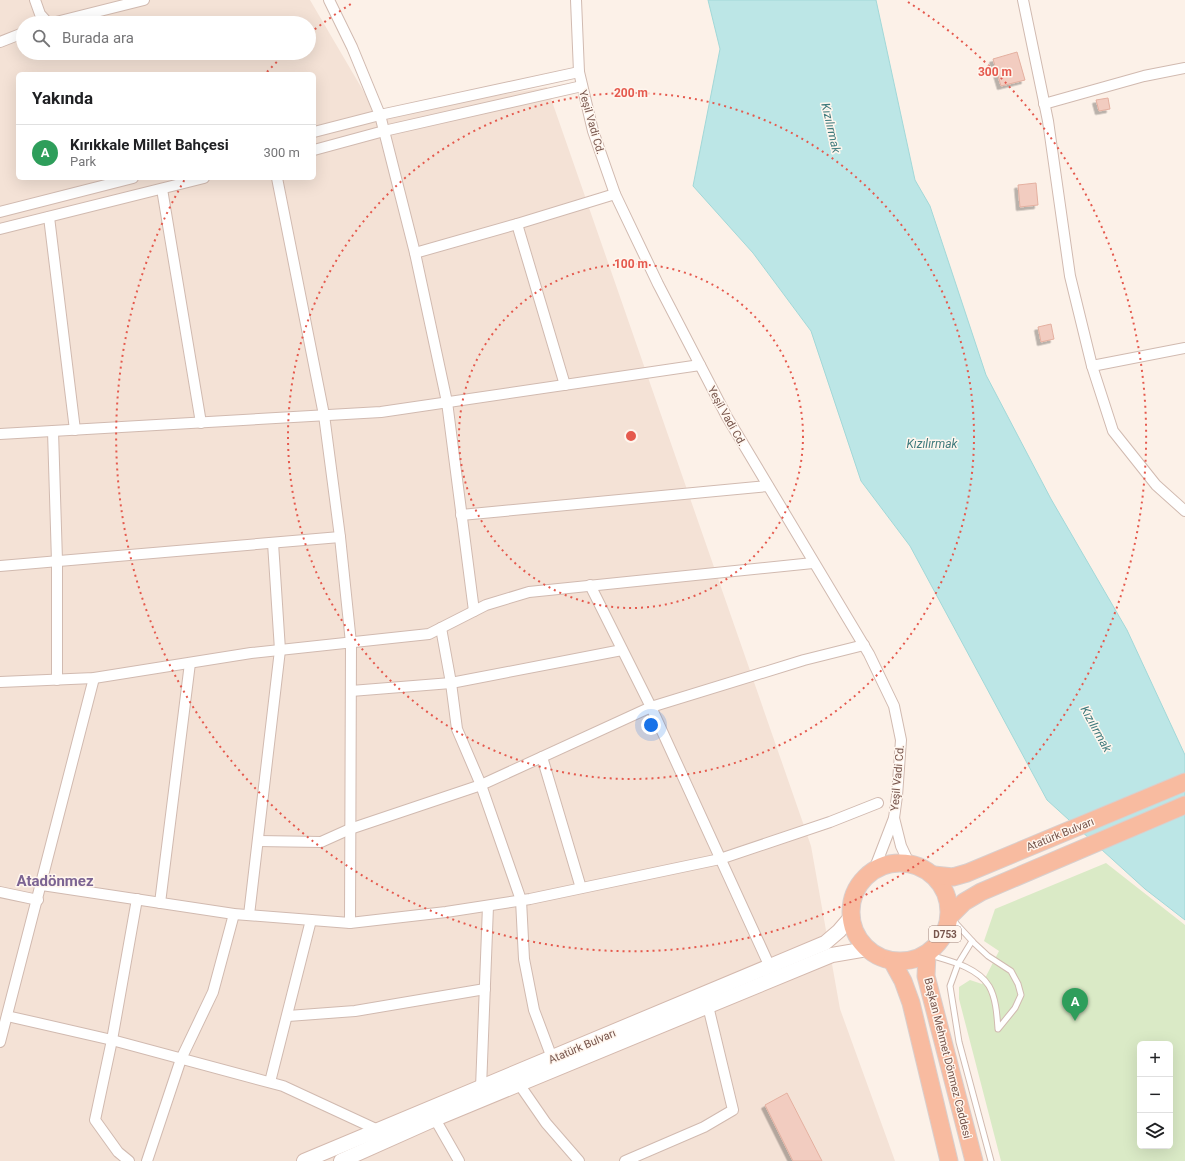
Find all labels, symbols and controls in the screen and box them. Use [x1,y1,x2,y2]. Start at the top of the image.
search box [16,16,316,60]
icon: search [30,27,52,49]
text: Burada ara [62,29,134,47]
text: 300 m [978,65,1012,79]
text: 200 m [614,86,648,100]
text: Yakında [32,88,93,108]
street label: Yeşil Vadi Cd. [576,88,607,156]
water label: Kızılırmak [818,102,844,155]
text: Kırıkkale Millet Bahçesi [70,136,229,154]
text: A [41,145,49,160]
text: 300 m [263,145,300,160]
text: Park [70,154,96,169]
text: 100 m [614,257,648,271]
street label: Yeşil Vadi Cd. [705,384,748,449]
centre of rings [624,429,638,443]
water label: Kızılırmak [907,437,959,451]
water label: Kızılırmak [1078,703,1115,756]
your location [641,715,661,735]
street label: Yeşil Vadi Cd. [888,744,907,812]
street label: Atatürk Bulvarı [1025,815,1096,854]
district label: Atadönmez [16,872,94,890]
road number: D753 [929,926,961,942]
street label: Başkan Mehmet Dönmez Caddesi [921,976,974,1140]
pin: A [1062,988,1088,1021]
street label: Atatürk Bulvarı [547,1026,618,1066]
map controls [1137,1041,1173,1149]
button: + [1137,1041,1173,1077]
button: − [1137,1077,1173,1113]
button: layers [1137,1113,1173,1149]

